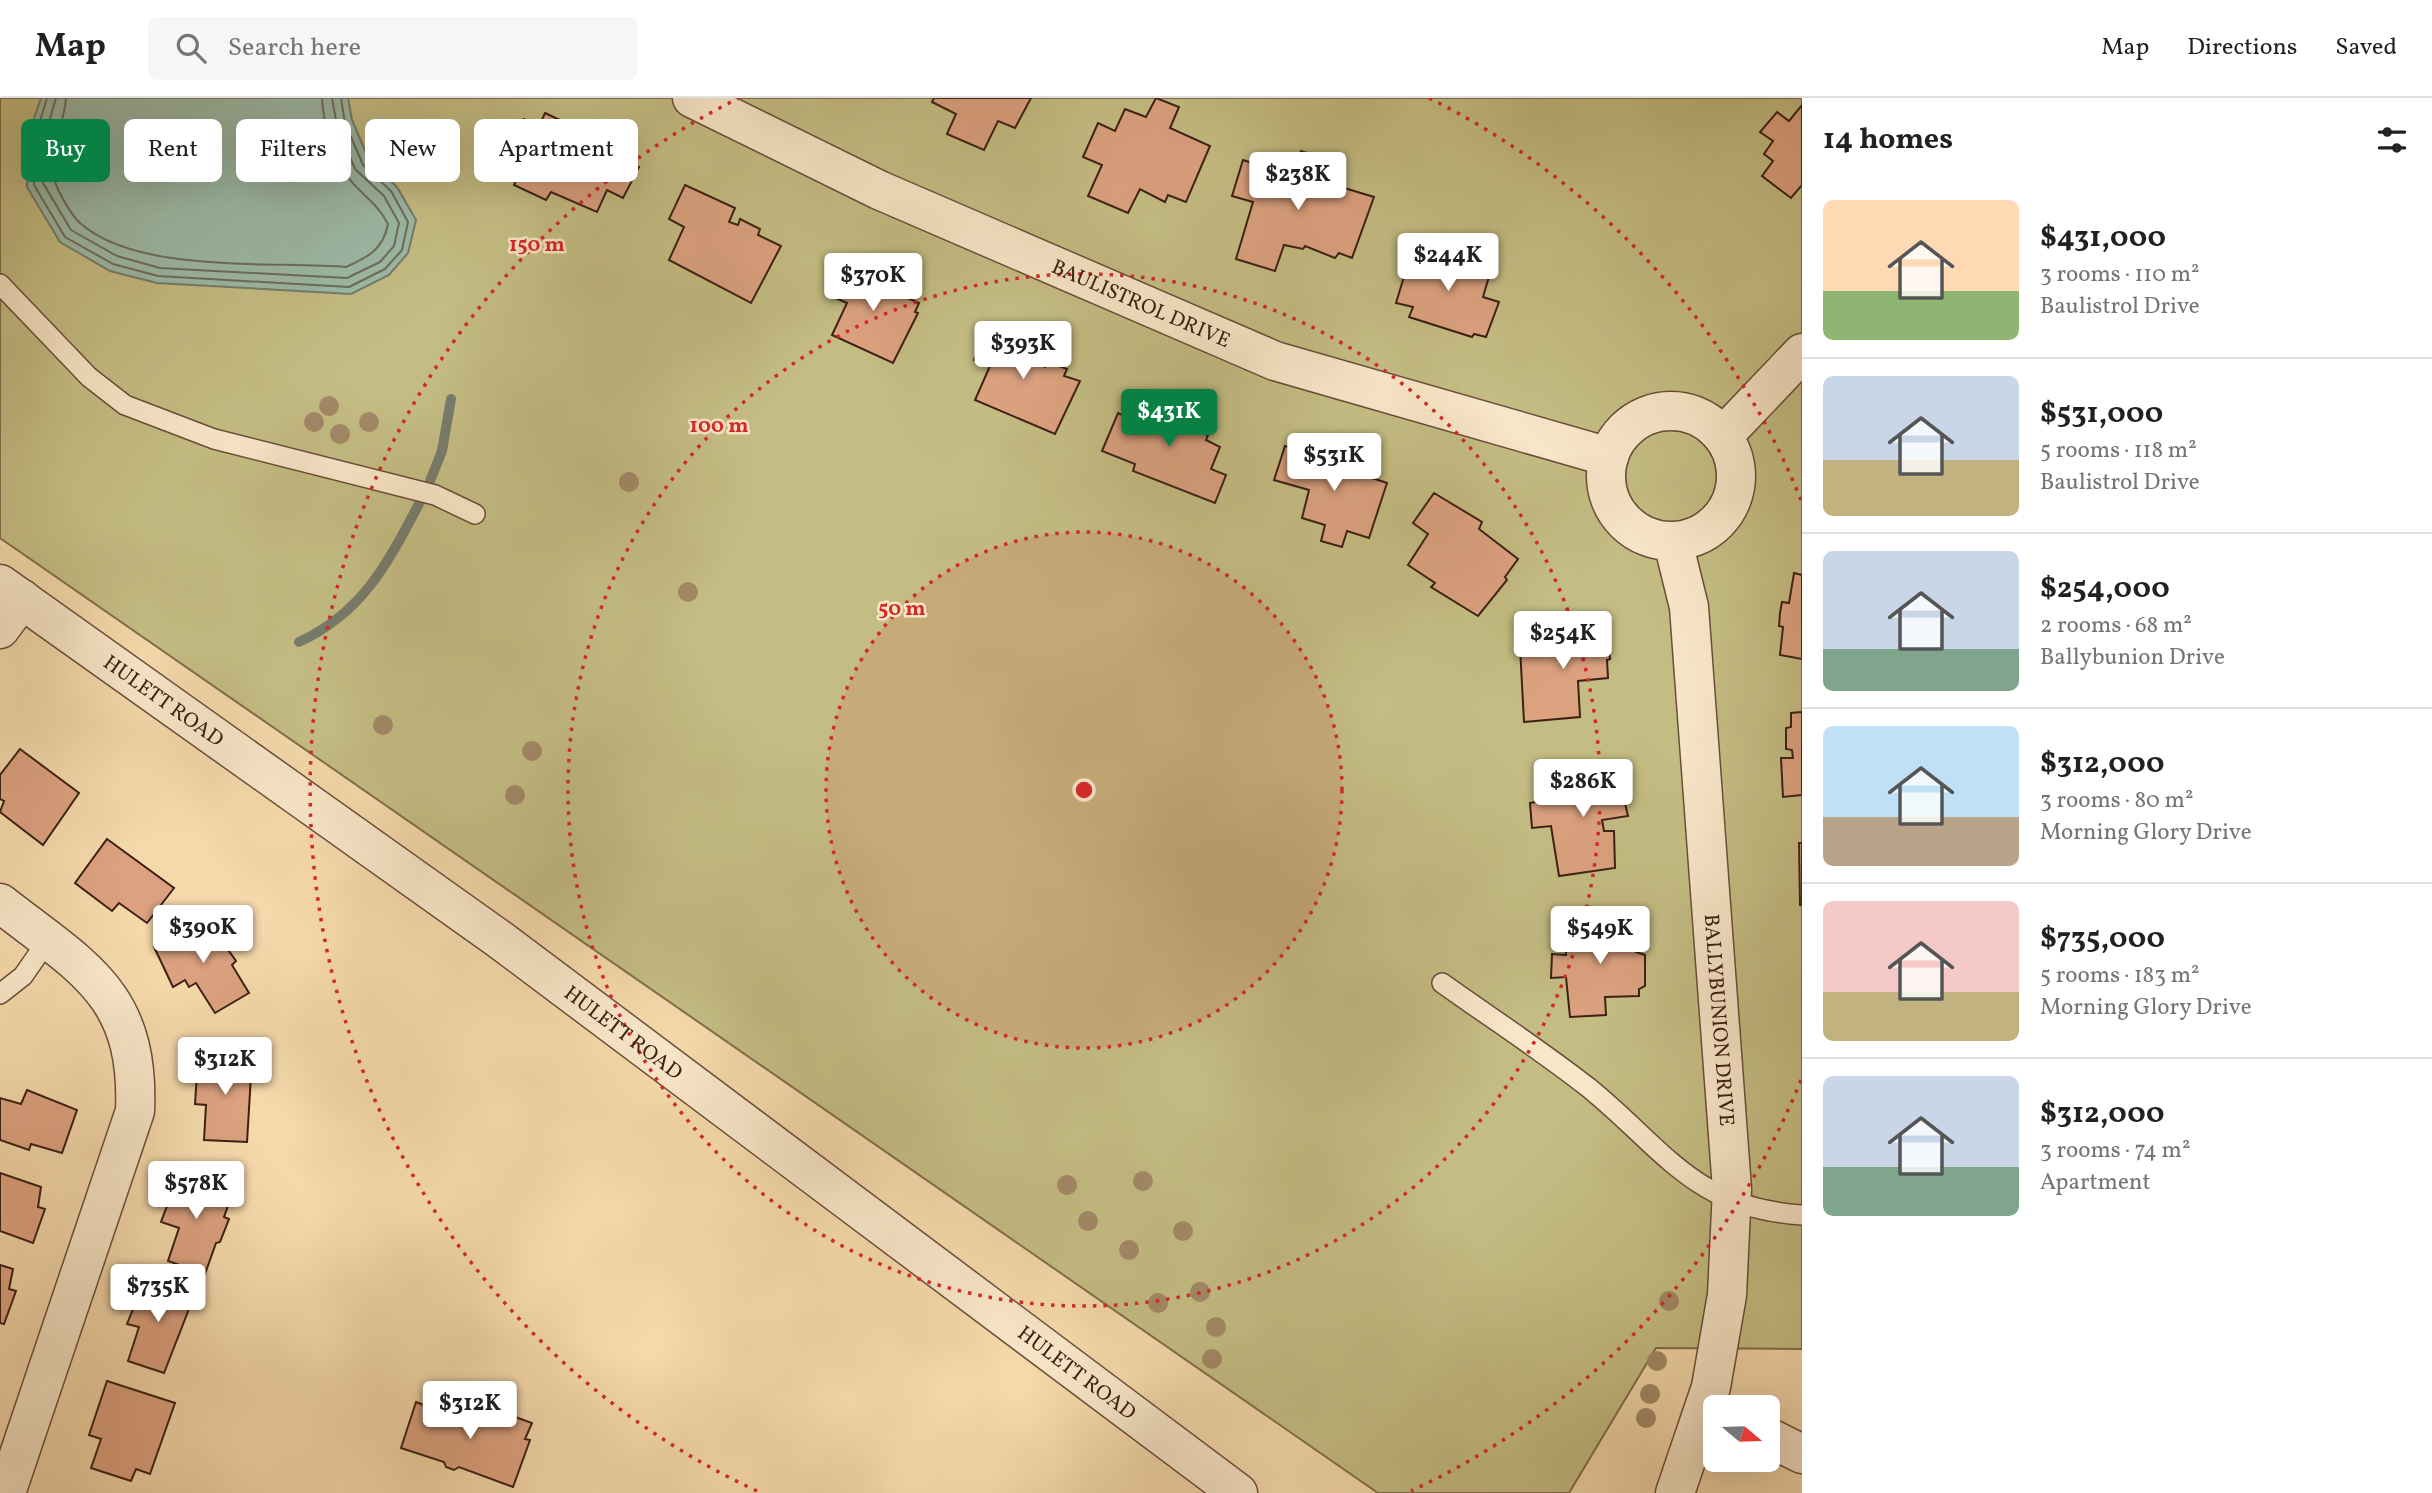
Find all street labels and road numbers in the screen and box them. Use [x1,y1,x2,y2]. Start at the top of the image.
street label: BAULISTROL DRIVE [1047,253,1235,356]
street label: HULETT ROAD [97,649,229,755]
street label: BALLYBUNION DRIVE [1696,913,1740,1127]
street label: HULETT ROAD [557,979,688,1088]
street label: HULETT ROAD [1011,1320,1142,1428]

